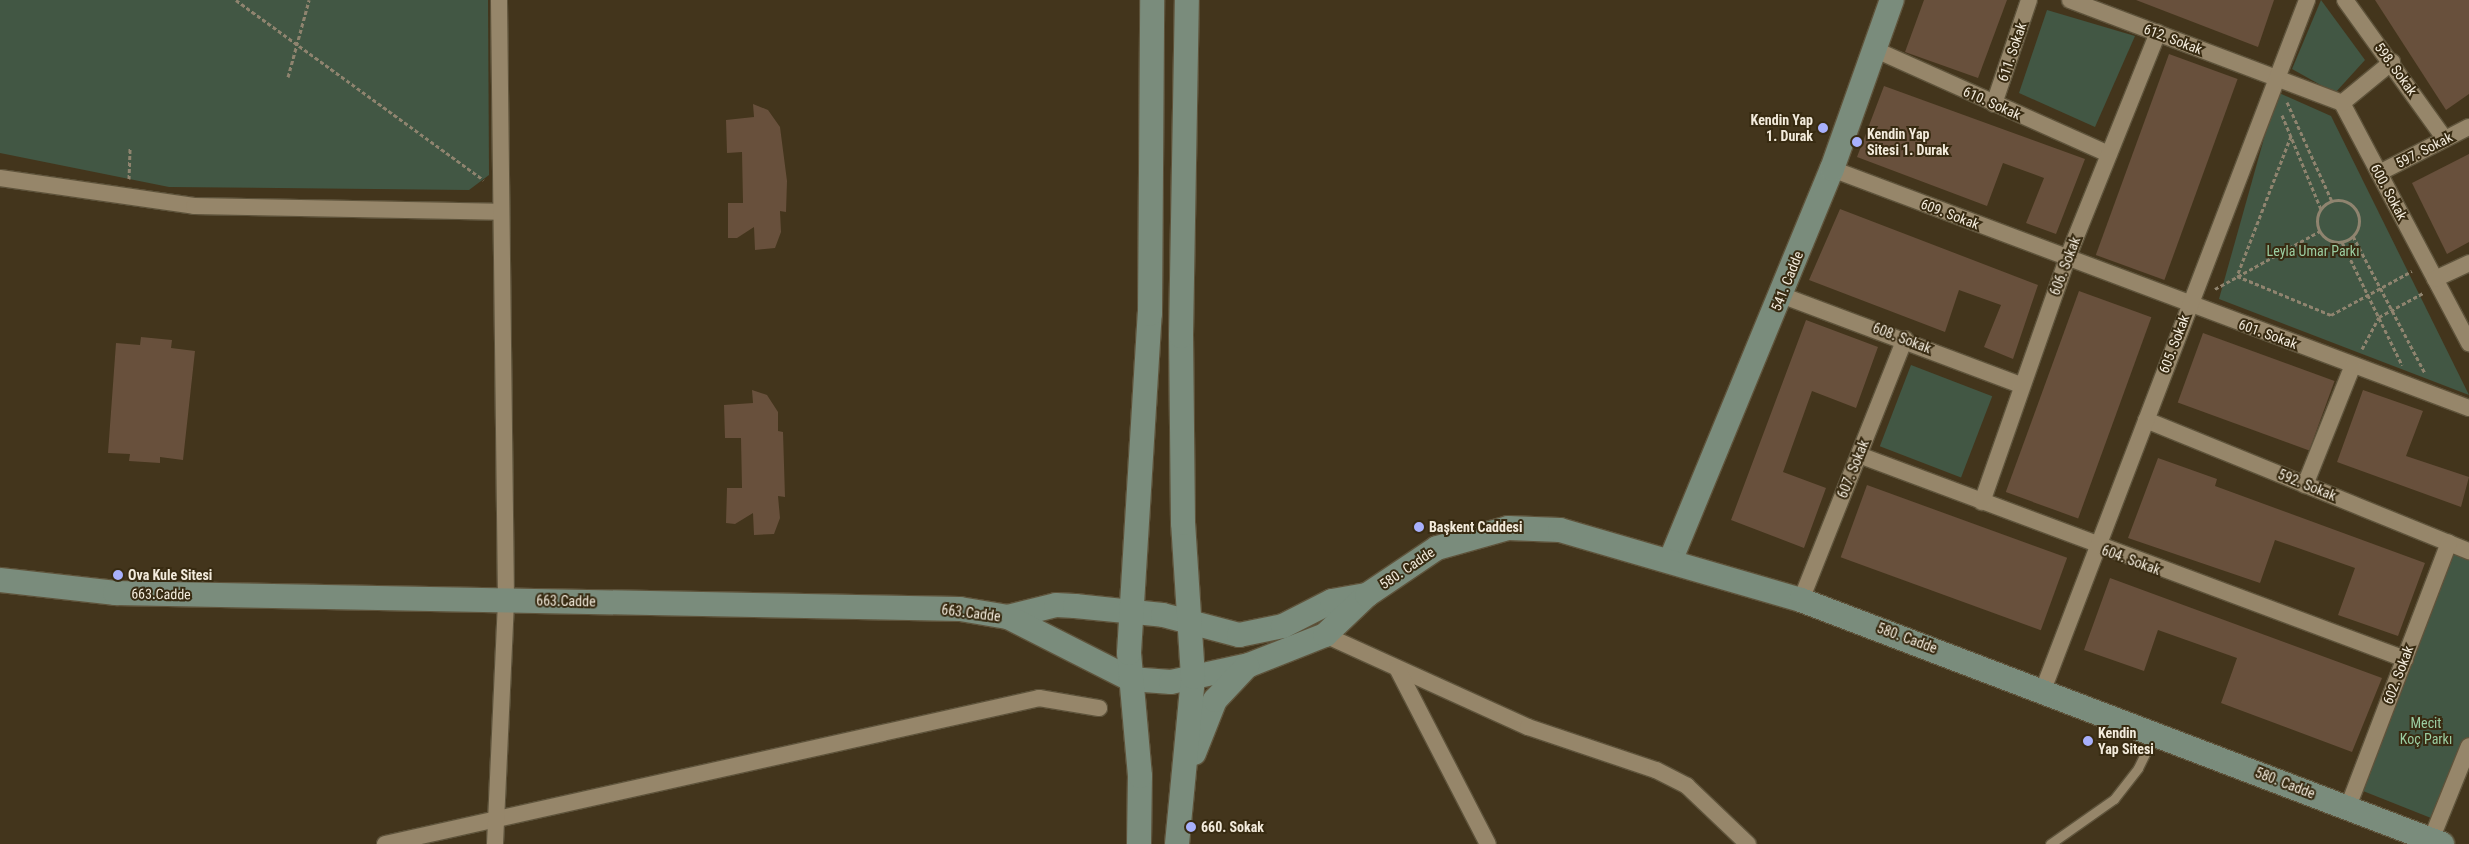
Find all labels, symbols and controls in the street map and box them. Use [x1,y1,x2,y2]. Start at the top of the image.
street label: 611. Sokak [1994,20,2030,84]
street label: 612. Sokak [2141,20,2205,58]
street label: 598. Sokak [2371,39,2421,99]
street label: 610. Sokak [1961,83,2023,123]
place label: Kendin Yap 1. Durak [1751,112,1813,144]
marker: Kendin Yap 1. Durak [1817,122,1829,134]
place label: Kendin Yap Sitesi 1. Durak [1867,126,1949,158]
street label: 597. Sokak [2393,129,2455,171]
marker: Kendin Yap Sitesi 1. Durak [1851,136,1863,148]
street label: 600. Sokak [2367,161,2411,223]
street label: 609. Sokak [1918,195,1982,233]
street label: 606. Sokak [2046,234,2084,298]
park label: Leyla Umar Parkı [2267,243,2359,259]
street label: 541. Cadde [1767,249,1807,313]
street label: 605. Sokak [2155,312,2193,376]
street label: 601. Sokak [2236,316,2300,352]
street label: 608. Sokak [1870,319,1934,357]
street label: 607. Sokak [1834,437,1872,501]
street label: 592. Sokak [2275,466,2339,504]
place label: Başkent Caddesi [1429,519,1523,535]
marker: Başkent Caddesi [1413,521,1425,533]
street label: 604. Sokak [2099,542,2163,578]
street label: 580. Cadde [1376,543,1438,593]
place label: Ova Kule Sitesi [128,567,212,583]
marker: Ova Kule Sitesi [112,569,124,581]
street label: 663.Cadde [131,585,191,603]
street label: 663.Cadde [536,592,596,610]
street label: 663.Cadde [940,601,1002,625]
street label: 580. Cadde [1875,619,1939,657]
street label: 602. Sokak [2379,643,2417,707]
park label: Mecit Koç Parkı [2400,715,2452,748]
place label: Kendin Yap Sitesi [2098,725,2154,758]
marker: Kendin Yap Sitesi [2082,735,2094,747]
street label: 580. Cadde [2253,764,2317,802]
place label: 660. Sokak [1201,819,1264,835]
marker: 660. Sokak [1185,821,1197,833]

